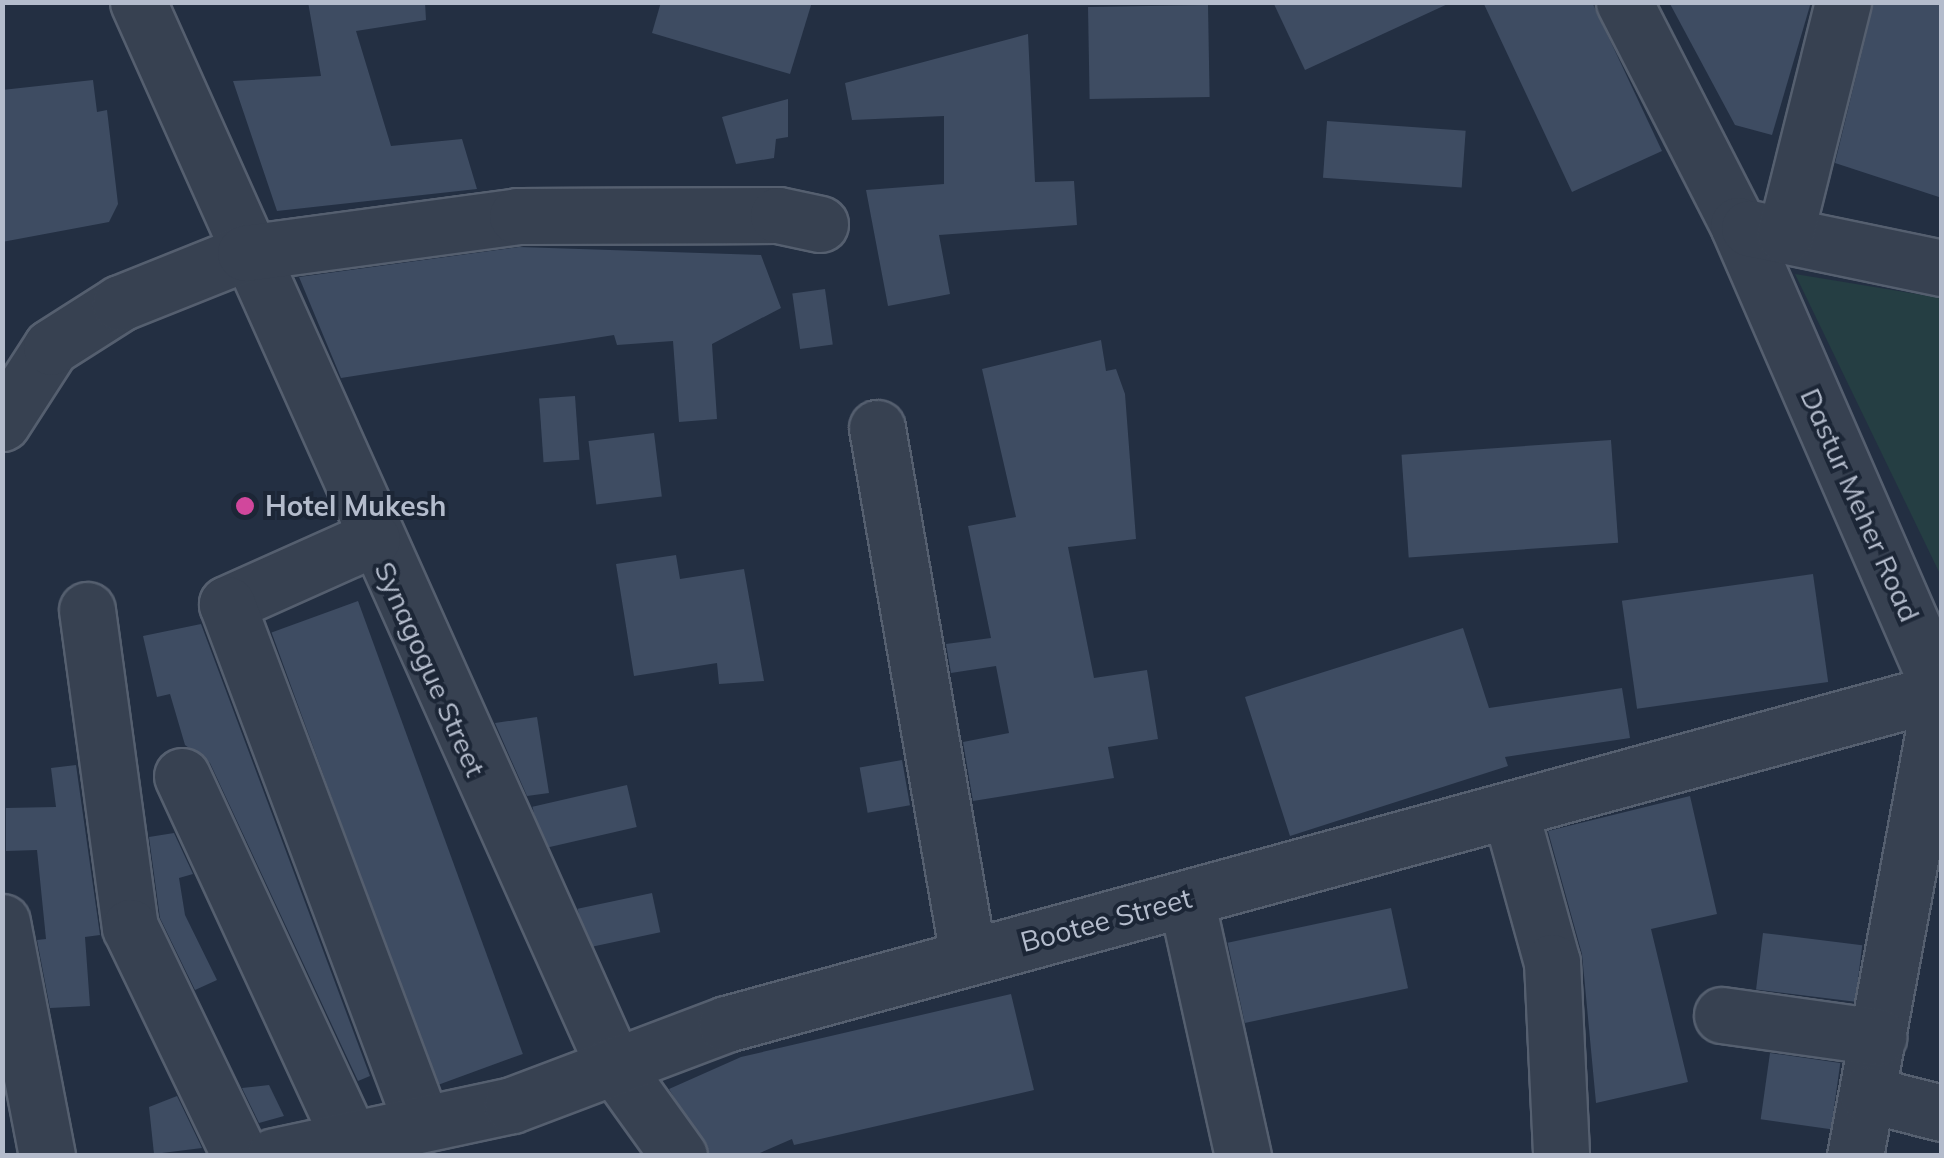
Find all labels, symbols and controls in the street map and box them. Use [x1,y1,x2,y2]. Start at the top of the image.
street label: Dastur Meher Road [1793,383,1927,627]
place label: Hotel Mukesh [265,489,446,523]
marker: Hotel Mukesh [234,495,256,517]
street label: Synagogue Street [368,557,492,781]
street label: Bootee Street [1017,881,1195,959]

